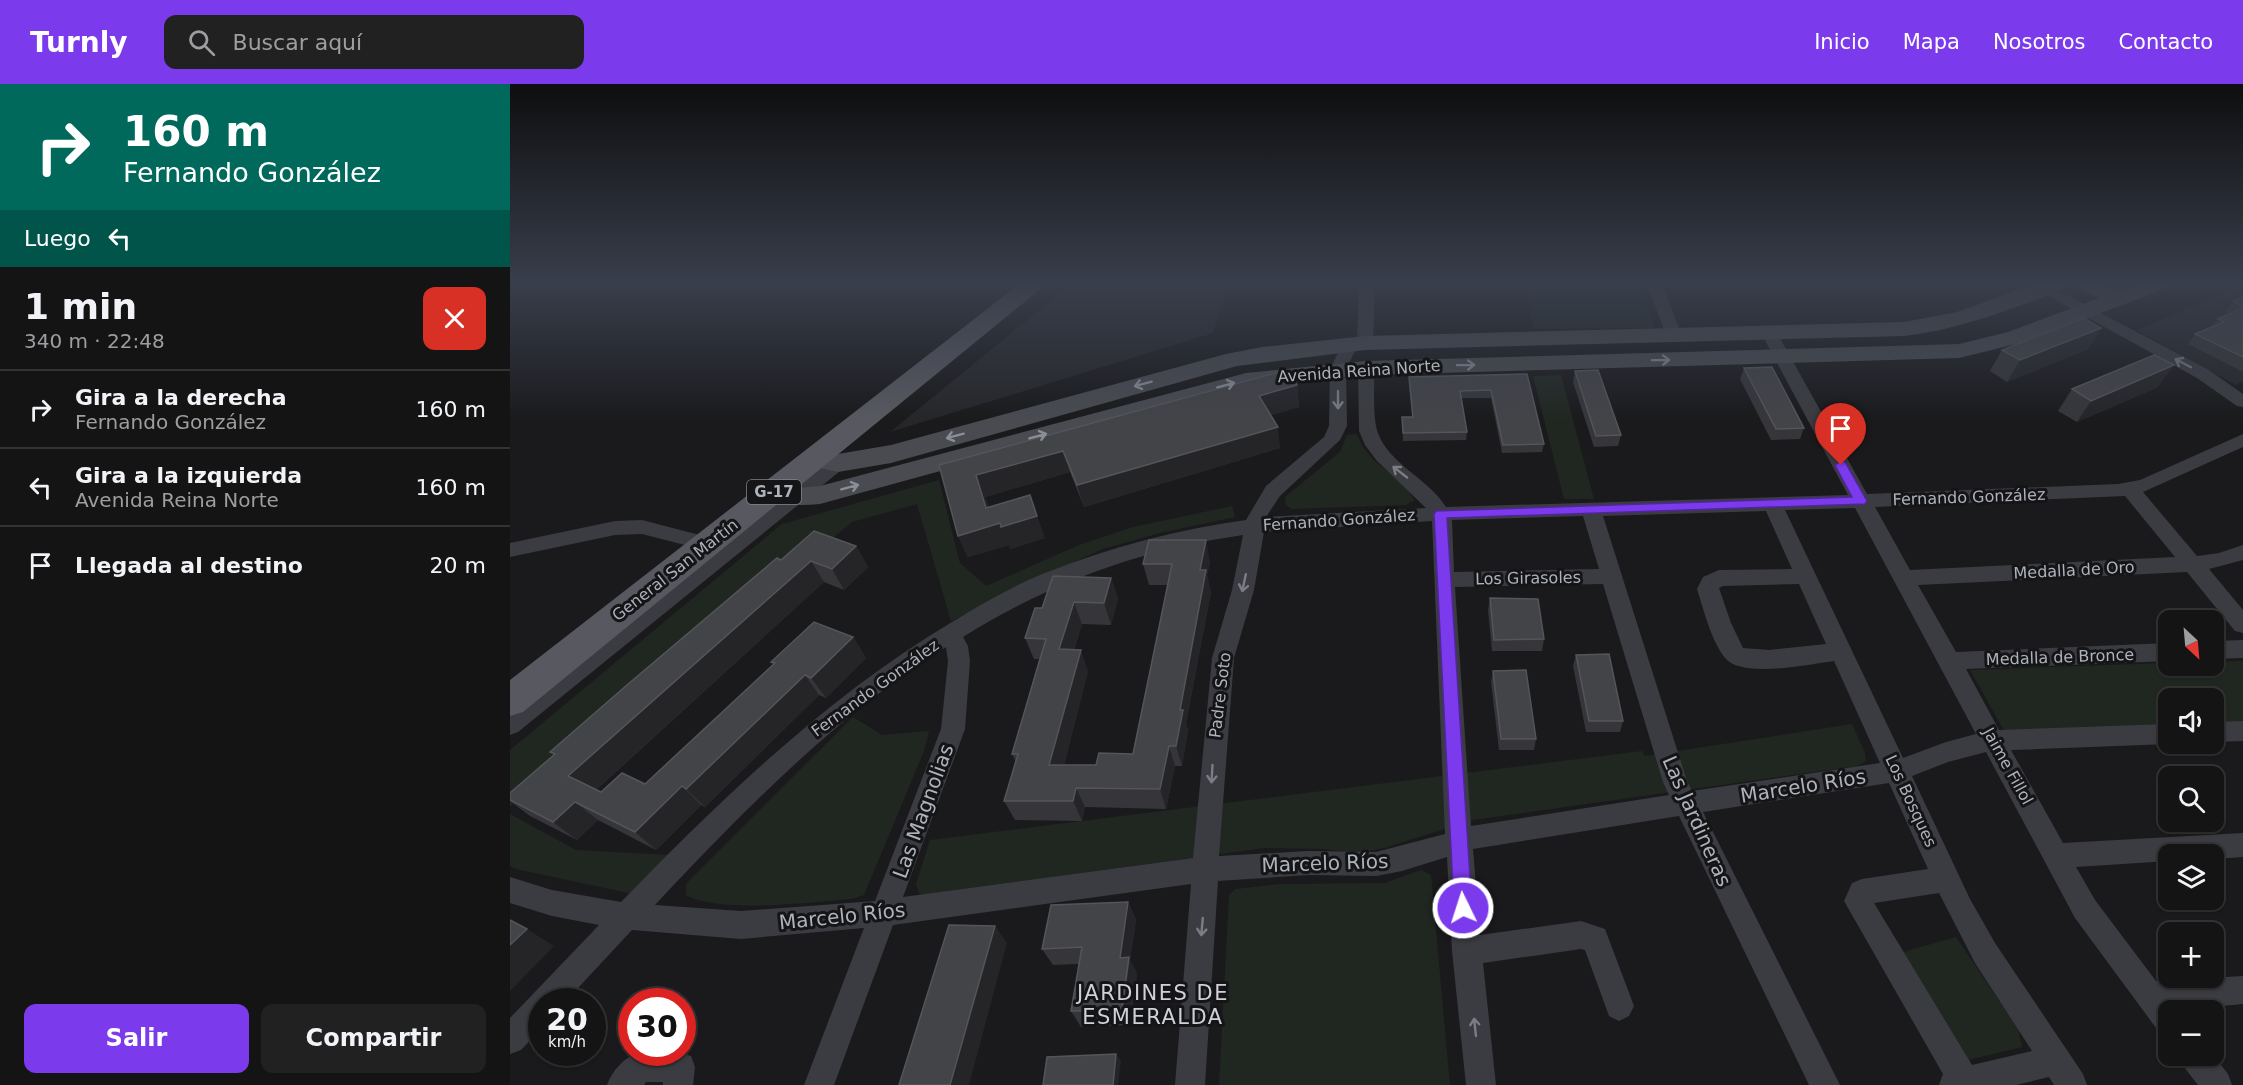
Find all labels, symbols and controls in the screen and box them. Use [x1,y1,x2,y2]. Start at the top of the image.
search box [164,15,584,69]
text: Turnly [30,26,128,59]
icon: search [185,26,218,59]
text: Buscar aquí [233,30,362,55]
text: Inicio [1814,30,1870,54]
text: Mapa [1903,30,1960,54]
text: Nosotros [1993,30,2085,54]
text: Contacto [2118,30,2213,54]
text: 160 m [123,107,269,156]
icon: right [24,108,102,186]
text: Fernando González [123,157,381,188]
icon: left [103,222,136,255]
text: Luego [24,226,91,251]
text: 1 min [24,286,137,327]
button: close [423,287,486,350]
text: 340 m · 22:48 [24,329,165,353]
one-way arrow [1651,355,1671,366]
street label: Avenida Reina Norte [1277,356,1441,386]
one-way arrow [2174,357,2192,368]
one-way arrow [1456,359,1476,371]
one-way arrow [1134,379,1153,390]
one-way arrow [1217,379,1236,391]
text: Gira a la derecha [75,385,287,410]
one-way arrow [1332,390,1344,410]
icon: right [24,393,57,426]
text: 160 m [416,397,486,422]
pin [1815,403,1866,465]
text: Fernando González [75,410,266,434]
icon: arrive [1824,412,1857,445]
one-way arrow [1028,430,1047,442]
one-way arrow [946,431,965,442]
text: Gira a la izquierda [75,463,302,488]
one-way arrow [1392,466,1408,479]
icon: left [24,471,57,504]
text: 160 m [416,475,486,500]
road number: G-17 [747,480,801,504]
one-way arrow [840,481,859,492]
street label: Fernando González [1892,485,2046,509]
text: Avenida Reina Norte [75,488,279,512]
street label: Fernando González [1262,505,1416,535]
street label: General San Martín [608,515,742,625]
icon: arrive [24,549,57,582]
text: Llegada al destino [75,553,303,578]
text: 20 m [430,553,486,578]
street label: Medalla de Oro [2013,557,2135,583]
street label: Los Girasoles [1475,568,1581,588]
one-way arrow [1238,572,1249,592]
north arrow [2158,610,2224,676]
map controls [2158,610,2224,1066]
street label: Fernando González [808,635,942,741]
street label: Medalla de Bronce [1986,645,2134,669]
street label: Padre Soto [1205,651,1235,739]
button: sound [2158,688,2224,754]
street label: Jaime Fillol [1979,723,2037,808]
street label: Las Magnolias [888,741,958,881]
street label: Las Jardineras [1657,752,1737,890]
street label: Los Bosques [1881,752,1941,850]
one-way arrow [1207,764,1218,784]
street label: Marcelo Ríos [1738,764,1868,808]
button: search [2158,766,2224,832]
button: layers [2158,844,2224,910]
street label: Marcelo Ríos [1261,849,1389,877]
position arrow [1431,876,1495,940]
street label: Marcelo Ríos [778,897,906,935]
one-way arrow [1196,917,1207,937]
button: + [2158,922,2224,988]
district label: JARDINES DE ESMERALDA [1075,981,1229,1029]
speed limit sign: 30 [618,988,696,1066]
button: − [2158,1000,2224,1066]
text: 20 [546,1002,588,1037]
button: Salir [24,1004,249,1073]
button: Compartir [261,1004,486,1073]
one-way arrow [1469,1017,1480,1037]
text: km/h [548,1033,586,1051]

